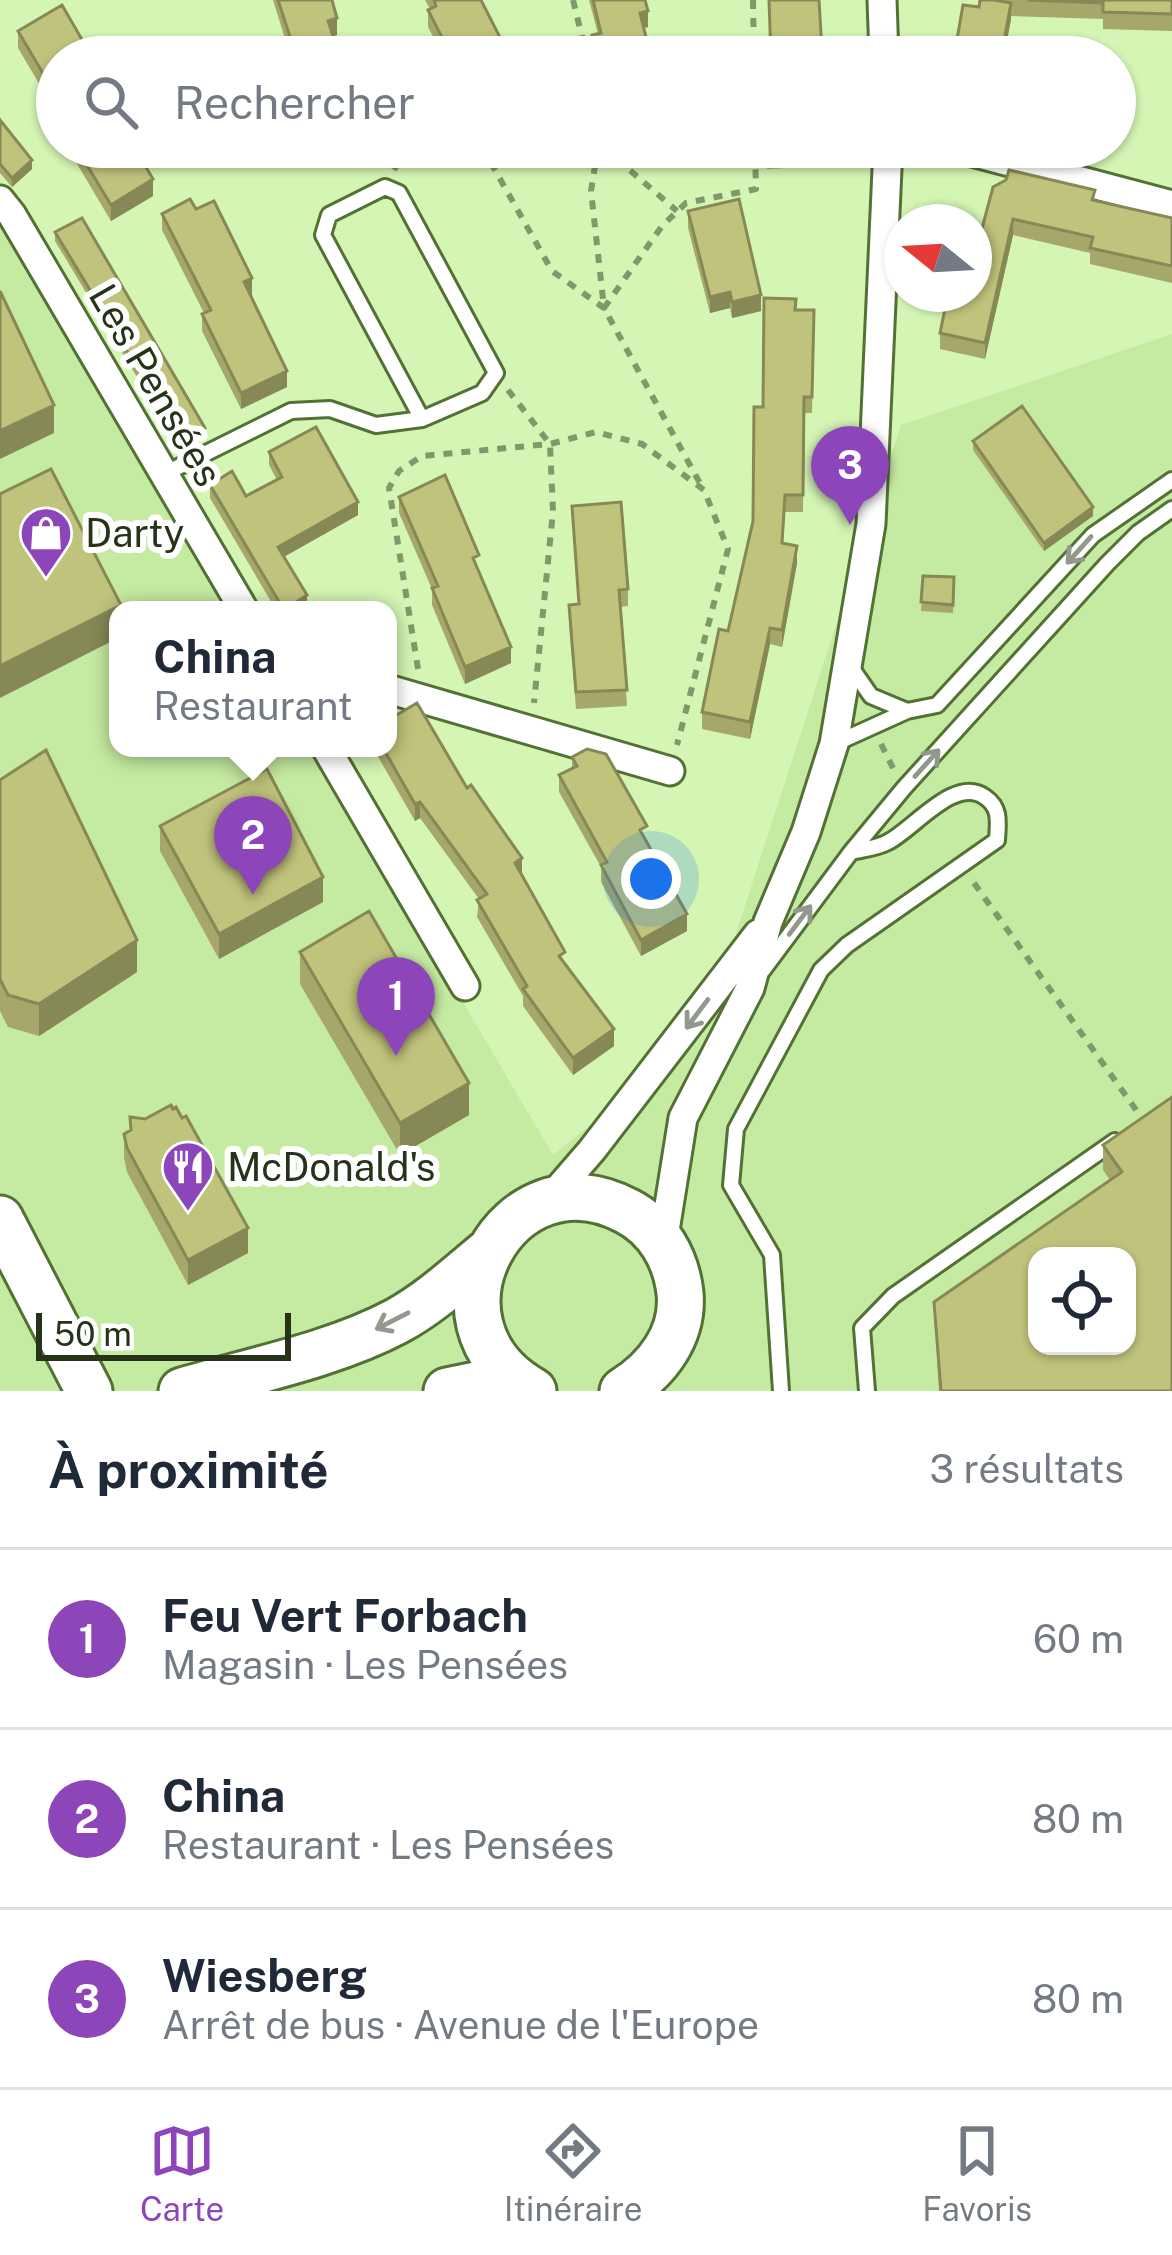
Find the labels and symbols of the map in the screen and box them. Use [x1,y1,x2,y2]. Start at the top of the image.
north arrow [884,204,992,312]
street label: Les Pensées [80,276,232,494]
pin: 3 [811,426,889,525]
shop icon: Darty [18,505,74,579]
place label: Darty [85,510,184,556]
one-way arrow [1066,534,1093,564]
one-way arrow [912,748,940,779]
pin: 2 [214,796,292,895]
your location [621,849,681,909]
one-way arrow [787,904,813,937]
pin: 1 [357,957,435,1056]
one-way arrow [684,998,711,1030]
restaurant icon: McDonald's [160,1139,216,1213]
place label: McDonald's [227,1144,436,1190]
scale bar [36,1307,291,1360]
one-way arrow [375,1311,411,1334]

